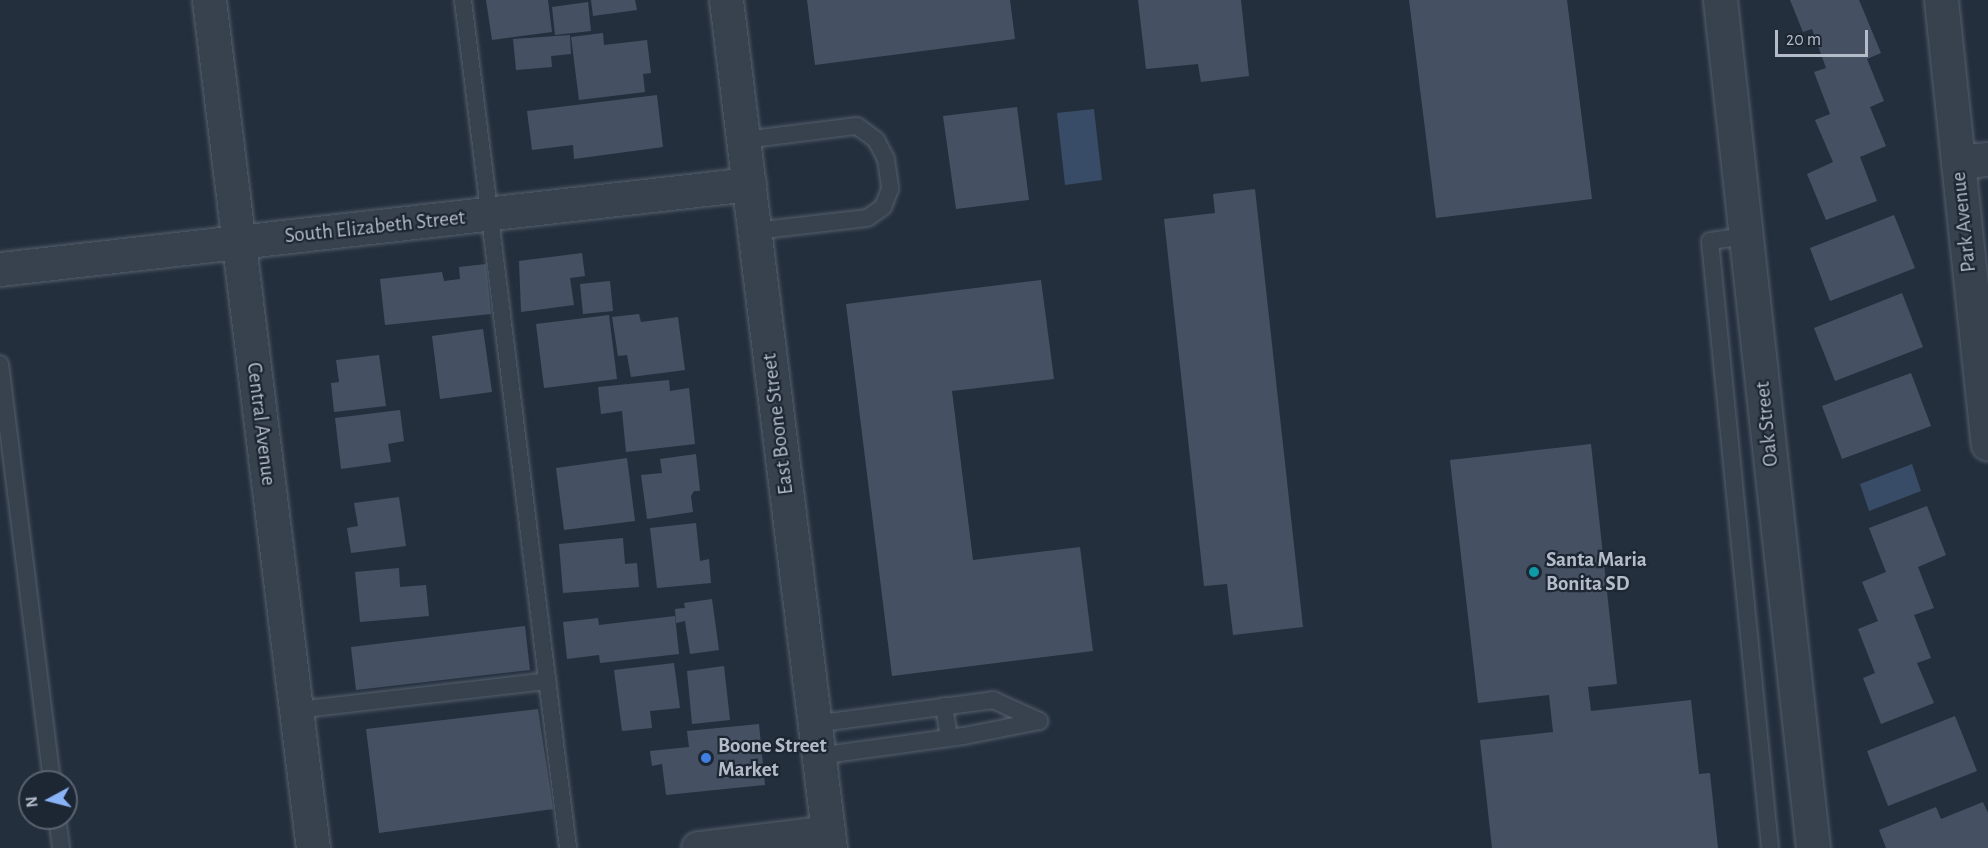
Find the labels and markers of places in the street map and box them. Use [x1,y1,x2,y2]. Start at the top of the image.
place label: Santa Maria Bonita SD [1546,547,1647,597]
marker: Santa Maria Bonita SD [1527,565,1541,579]
place label: Boone Street Market [718,733,827,783]
marker: Boone Street Market [699,751,713,765]

